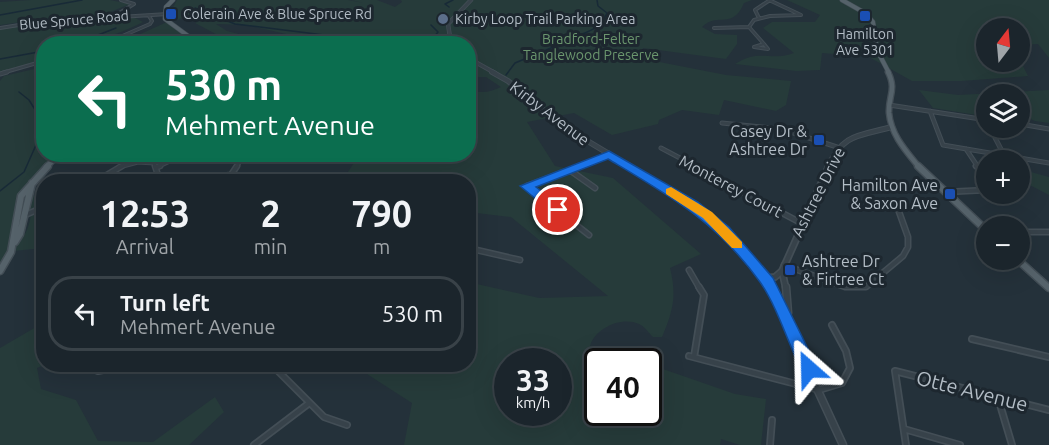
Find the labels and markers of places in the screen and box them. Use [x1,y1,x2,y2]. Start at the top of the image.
place label: Colerain Ave & Blue Spruce Rd [183,6,372,22]
marker: Colerain Ave & Blue Spruce Rd [164,7,178,21]
marker: Hamilton Ave 5301 [858,9,872,23]
place label: Kirby Loop Trail Parking Area [455,11,635,27]
marker: Kirby Loop Trail Parking Area [436,12,450,26]
place label: Hamilton Ave 5301 [836,26,894,58]
place label: Casey Dr & Ashtree Dr [729,122,808,158]
marker: Casey Dr & Ashtree Dr [812,133,826,147]
place label: Hamilton Ave & Saxon Ave [842,176,938,212]
pin [532,184,583,235]
marker: Hamilton Ave & Saxon Ave [943,187,957,201]
place label: Ashtree Dr & Firtree Ct [802,252,885,288]
marker: Ashtree Dr & Firtree Ct [783,263,797,277]

